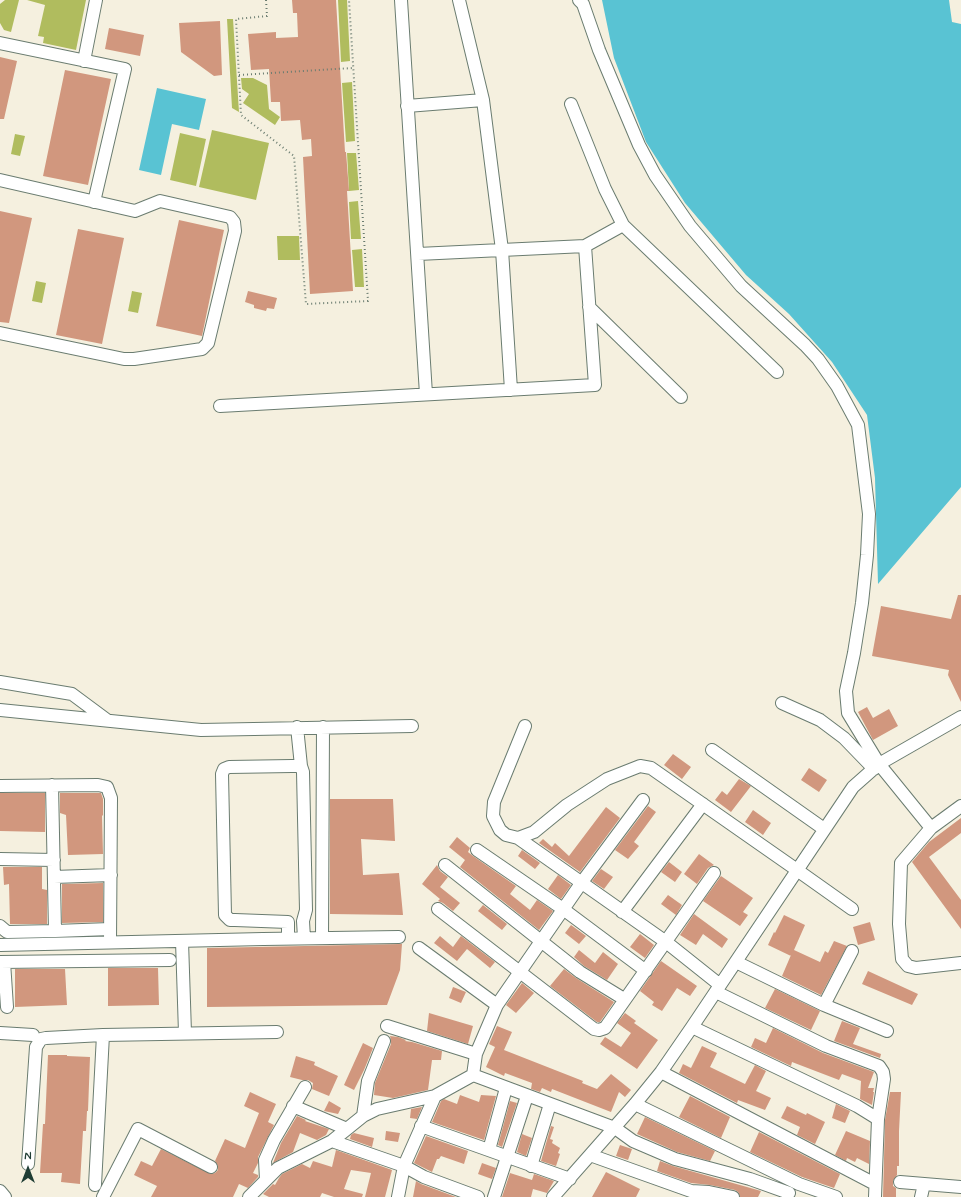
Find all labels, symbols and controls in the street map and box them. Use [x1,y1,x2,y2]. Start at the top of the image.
north arrow [8,1149,48,1189]
text: N [24,1150,32,1164]

